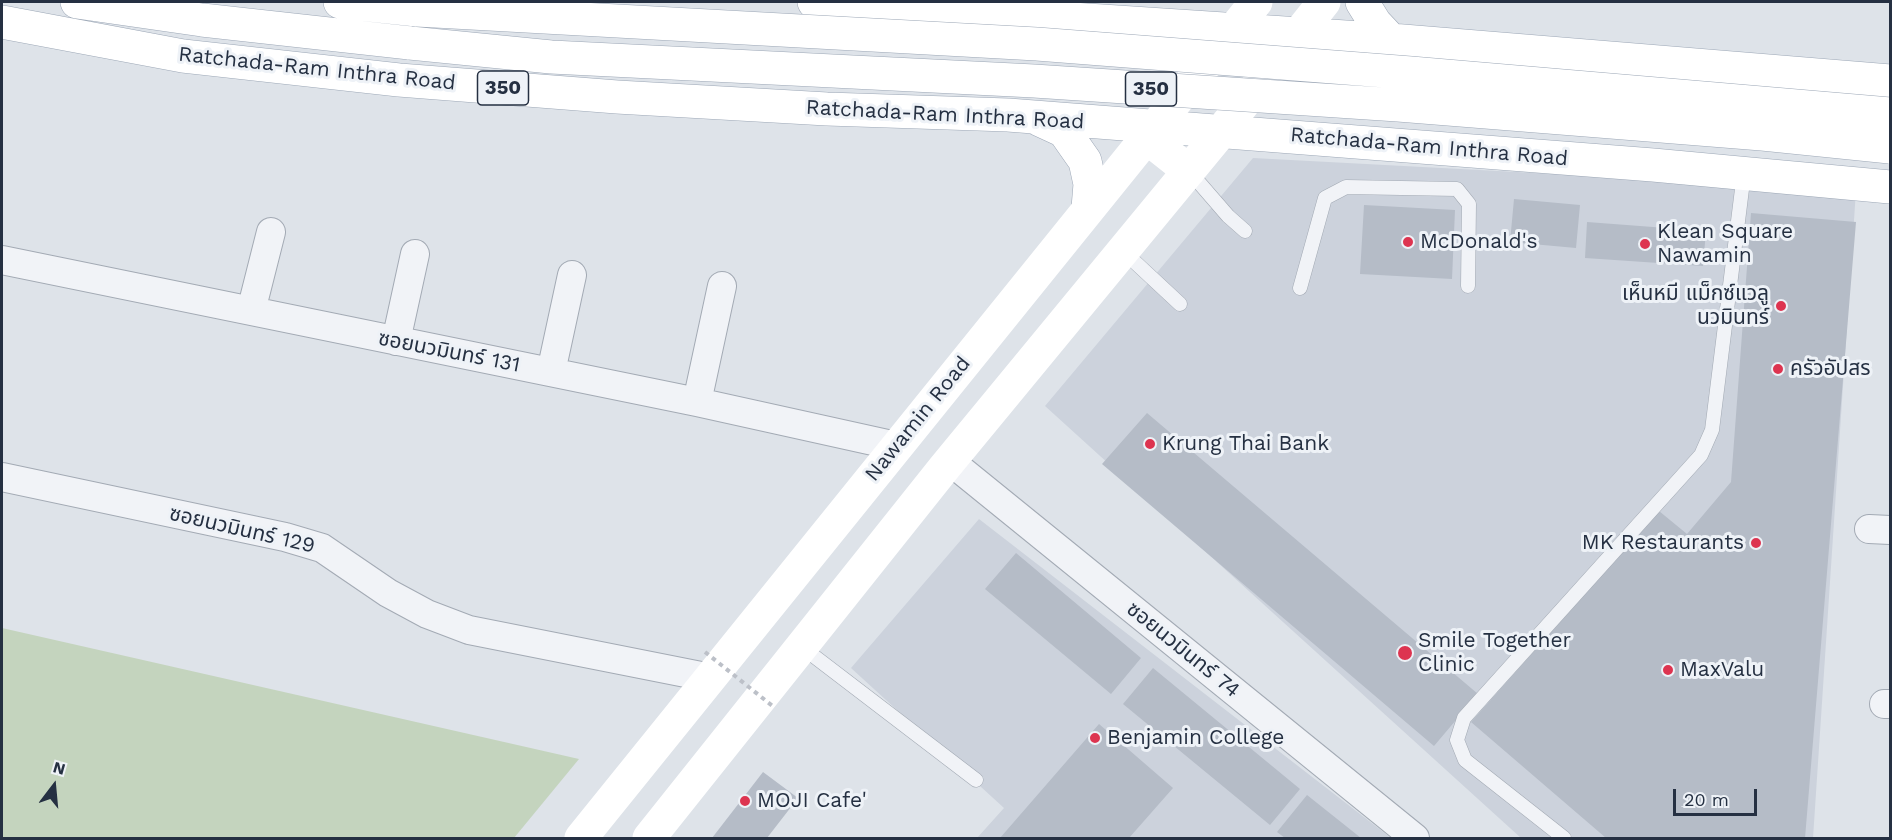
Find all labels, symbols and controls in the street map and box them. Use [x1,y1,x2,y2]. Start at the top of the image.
street label: Ratchada-Ram Inthra Road [177,42,457,96]
road number: 350 [478,71,528,105]
road number: 350 [1126,72,1176,106]
street label: Ratchada-Ram Inthra Road [805,95,1085,135]
street label: Ratchada-Ram Inthra Road [1289,122,1569,172]
place label: Klean Square Nawamin [1657,219,1793,269]
place label: McDonald's [1420,229,1537,255]
marker: McDonald's [1401,235,1415,249]
marker: Klean Square Nawamin [1638,237,1652,251]
place label: เห็นหมี แม็กซ์แวลู นวมินทร์ [1622,281,1769,331]
marker: เห็นหมี แม็กซ์แวลู นวมินทร์ [1774,299,1788,313]
street label: ซอยนวมินทร์ 131 [376,326,522,378]
street label: Nawamin Road [860,352,976,486]
place label: ครัวอัปสร [1790,356,1870,382]
marker: ครัวอัปสร [1771,362,1785,376]
place label: Krung Thai Bank [1162,431,1329,457]
marker: Krung Thai Bank [1143,437,1157,451]
street label: ซอยนวมินทร์ 129 [167,501,317,559]
place label: MK Restaurants [1582,530,1744,556]
marker: MK Restaurants [1749,536,1763,550]
street label: ซอยนวมินทร์ 74 [1121,597,1245,703]
place label: Smile Together Clinic [1418,628,1571,678]
marker: Smile Together Clinic [1396,644,1414,662]
place label: MaxValu [1680,657,1764,683]
marker: MaxValu [1661,663,1675,677]
place label: Benjamin College [1107,725,1284,751]
marker: Benjamin College [1088,731,1102,745]
north arrow [24,756,84,816]
text: N [51,757,67,779]
scale bar [1676,777,1760,815]
place label: MOJI Cafe' [757,788,867,814]
text: 20 m [1684,789,1729,810]
marker: MOJI Cafe' [738,794,752,808]

